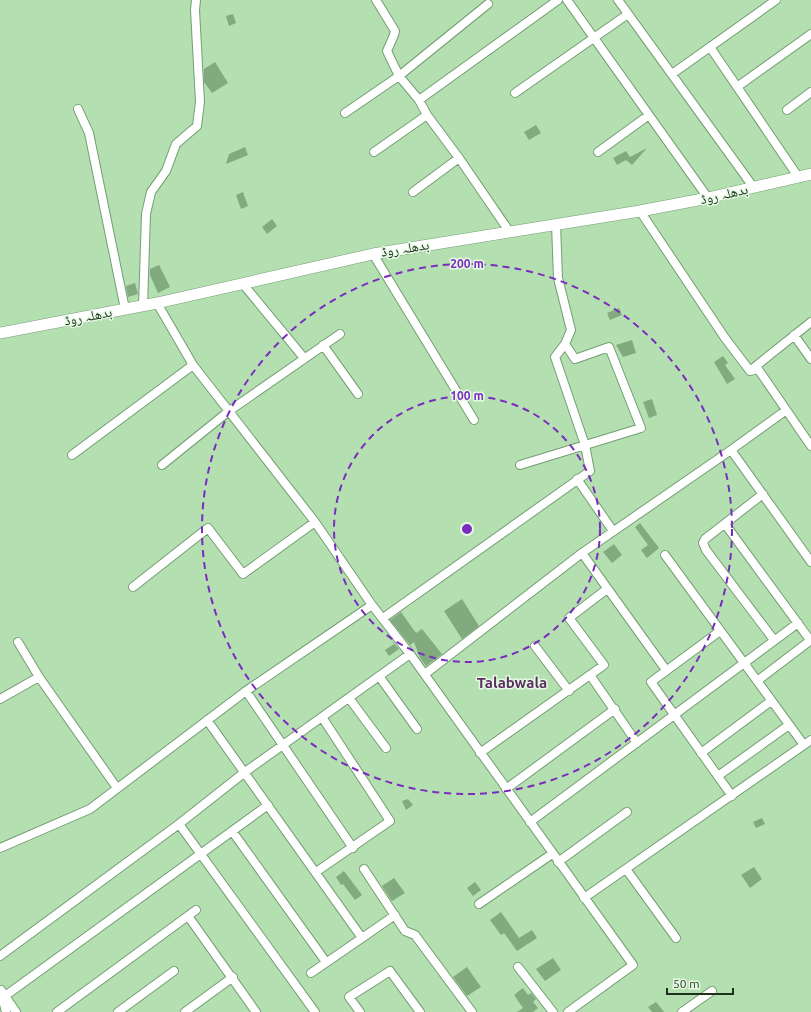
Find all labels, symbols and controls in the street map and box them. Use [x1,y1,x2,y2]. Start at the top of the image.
street label: بدھلہ روڈ [699,181,750,208]
street label: بدھلہ روڈ [380,236,430,261]
text: 200 m [450,257,484,270]
street label: بدھلہ روڈ [63,303,114,329]
text: 100 m [450,389,484,402]
centre of rings [460,522,474,536]
district label: Talabwala [477,674,547,691]
scale bar [667,970,733,996]
text: 50 m [673,977,700,990]

